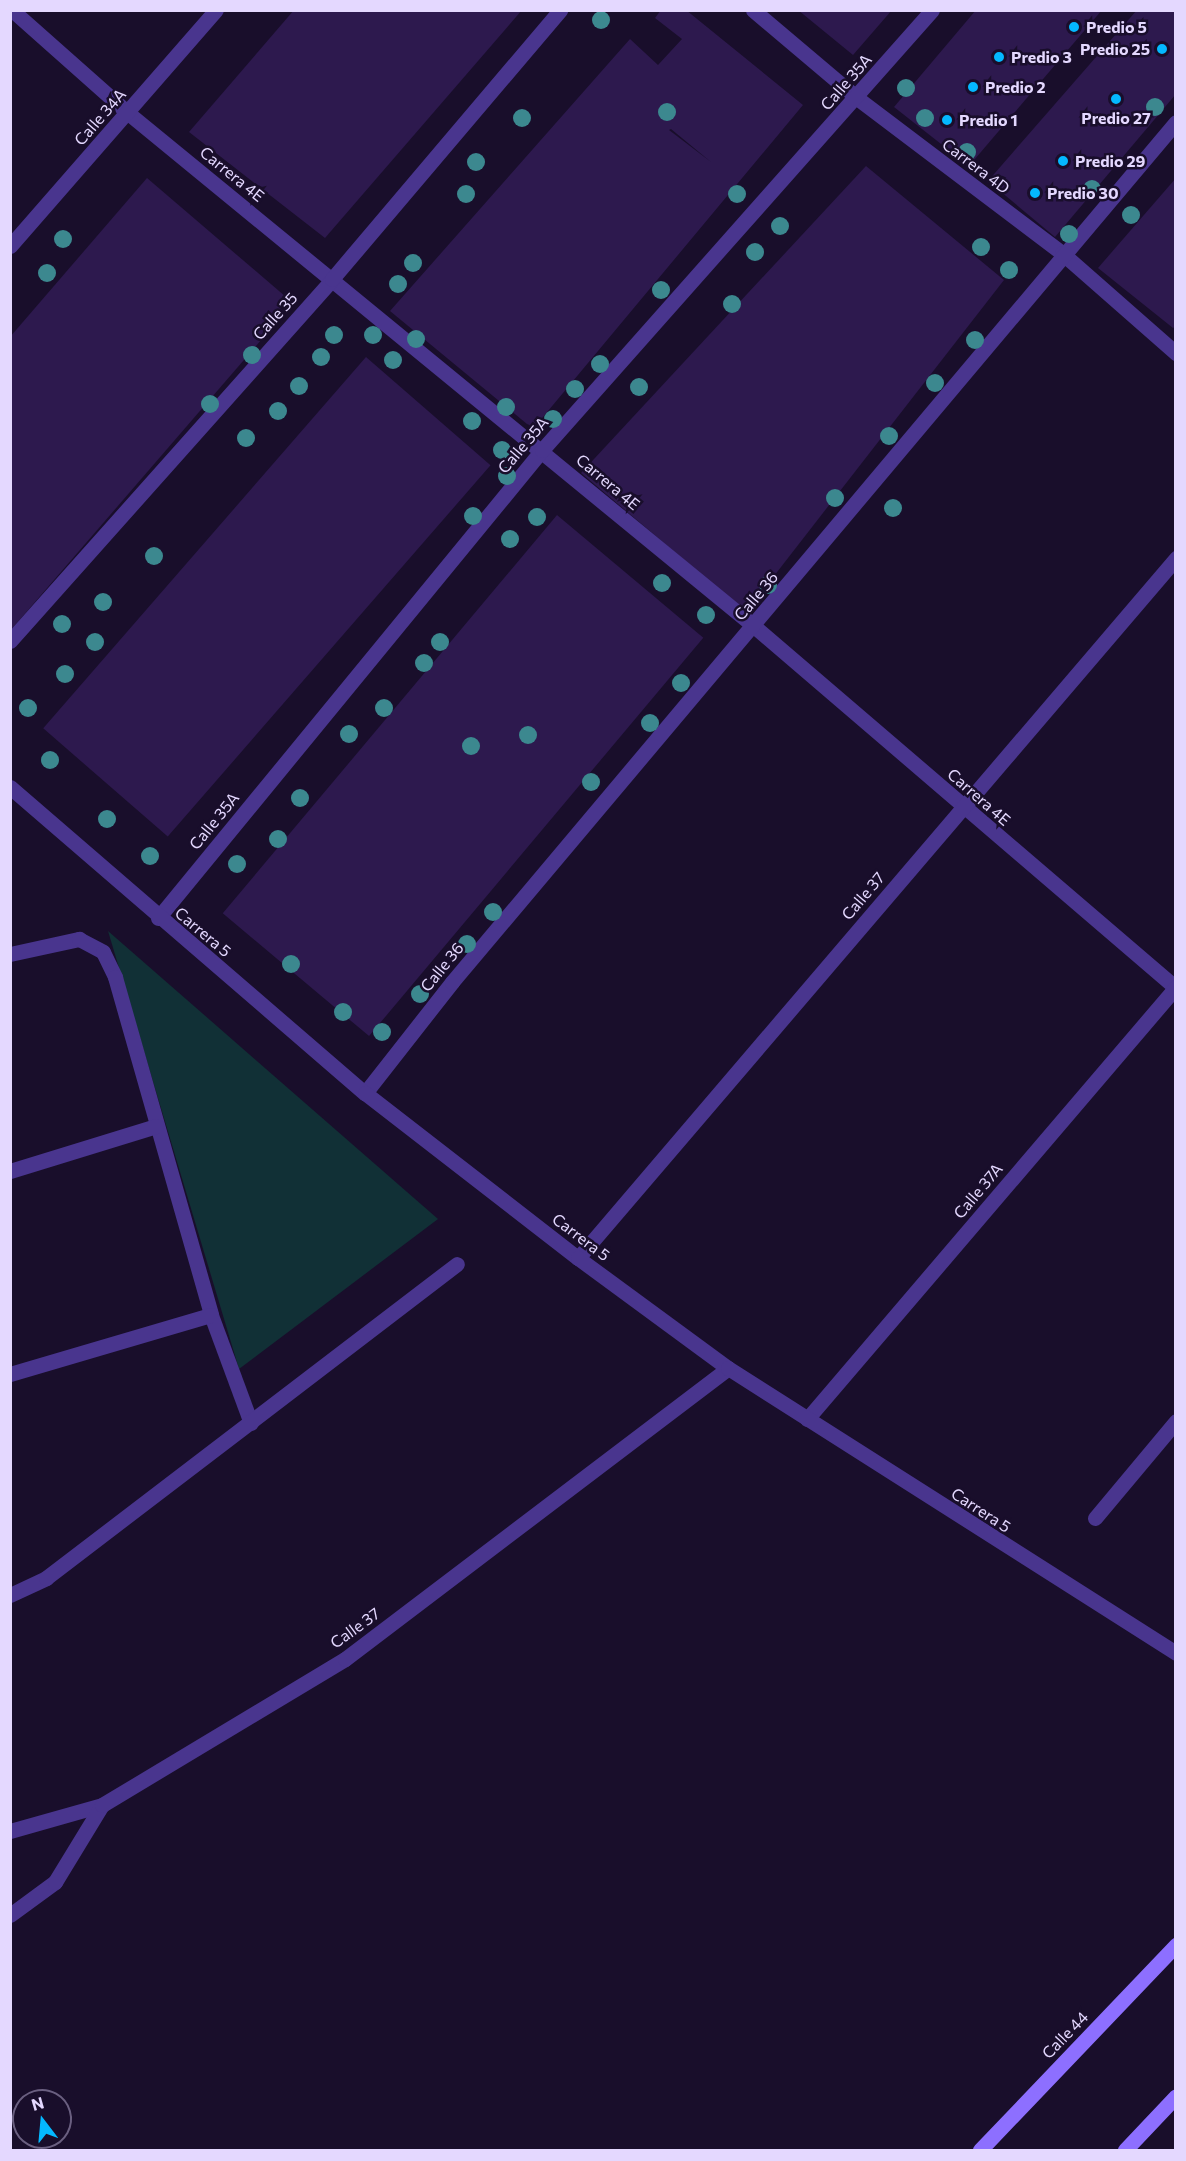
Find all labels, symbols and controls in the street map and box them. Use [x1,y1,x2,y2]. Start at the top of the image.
place label: Predio 5 [1086,17,1147,37]
marker: Predio 5 [1067,20,1081,34]
place label: Predio 25 [1080,39,1150,59]
marker: Predio 25 [1155,42,1169,56]
place label: Predio 3 [1011,47,1072,67]
street label: Calle 35A [816,50,876,114]
marker: Predio 3 [992,50,1006,64]
place label: Predio 2 [985,77,1046,97]
marker: Predio 2 [966,80,980,94]
street label: Calle 34A [70,85,130,149]
marker: Predio 27 [1109,92,1123,106]
place label: Predio 27 [1081,108,1151,128]
place label: Predio 1 [959,110,1018,130]
marker: Predio 1 [940,113,954,127]
street label: Carrera 4D [939,134,1013,198]
street label: Carrera 4E [196,142,268,206]
place label: Predio 29 [1075,151,1145,171]
marker: Predio 29 [1056,154,1070,168]
place label: Predio 30 [1047,183,1119,203]
marker: Predio 30 [1028,186,1042,200]
street label: Calle 35 [249,288,301,344]
street label: Calle 35A [494,413,552,477]
street label: Carrera 4E [572,450,644,514]
street label: Calle 36 [730,568,782,624]
street label: Carrera 4E [944,764,1014,830]
street label: Calle 35A [185,789,243,853]
street label: Calle 37 [837,868,889,924]
street label: Carrera 5 [171,903,235,961]
street label: Calle 36 [416,938,468,996]
street label: Calle 37A [949,1159,1007,1223]
street label: Carrera 5 [548,1209,614,1265]
street label: Carrera 5 [948,1484,1014,1536]
street label: Calle 37 [327,1604,383,1652]
street label: Calle 44 [1038,2007,1092,2063]
north arrow [12,2089,72,2149]
text: N [29,2092,46,2114]

